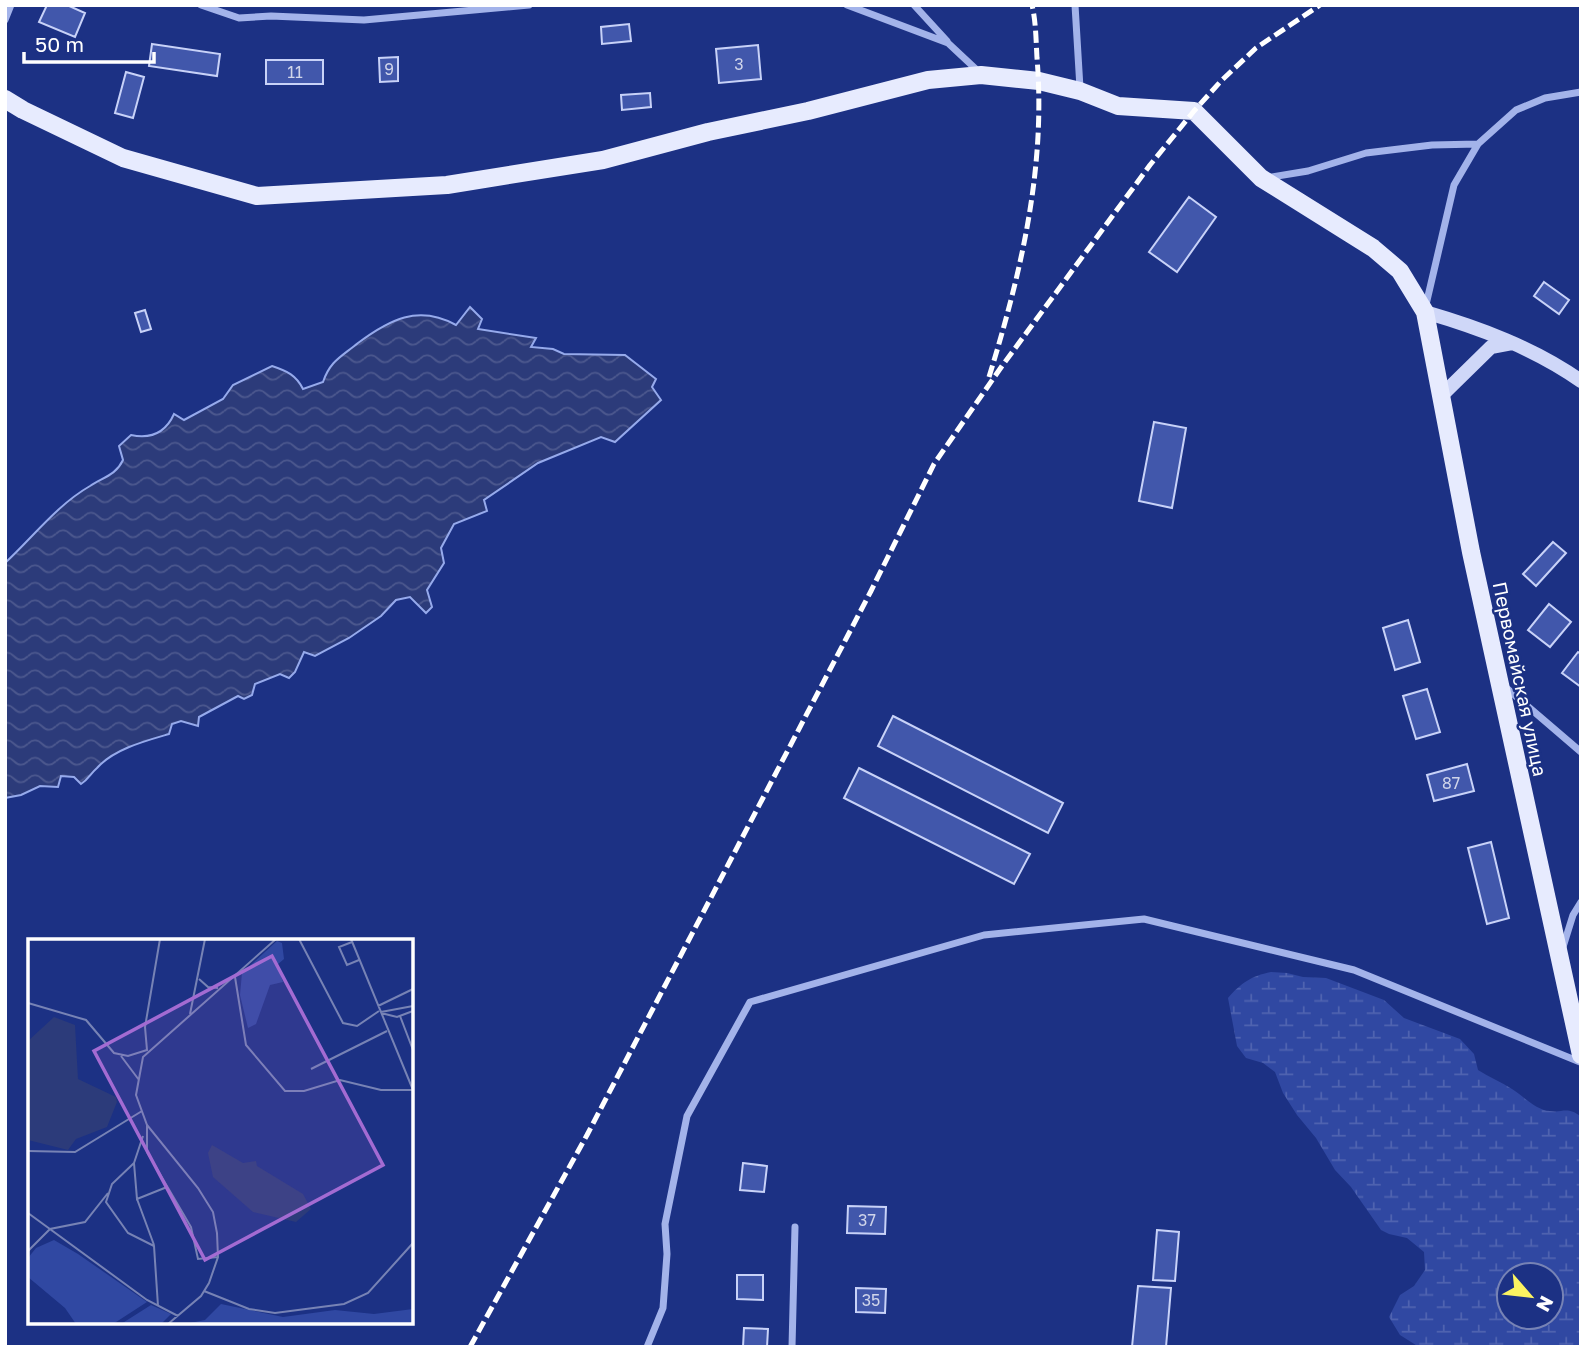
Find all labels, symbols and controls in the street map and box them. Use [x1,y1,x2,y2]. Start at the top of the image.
scale bar [24,21,154,65]
text: 50 m [35,31,84,57]
house number: 3 [734,54,744,74]
house number: 9 [384,59,394,79]
house number: 11 [287,62,303,82]
street label: Первомайская улица [1489,580,1552,778]
house number: 87 [1442,773,1460,793]
inset map [28,939,413,1324]
house number: 37 [858,1210,876,1230]
north arrow [1495,1261,1565,1331]
house number: 35 [862,1290,880,1310]
text: N [1532,1292,1559,1316]

